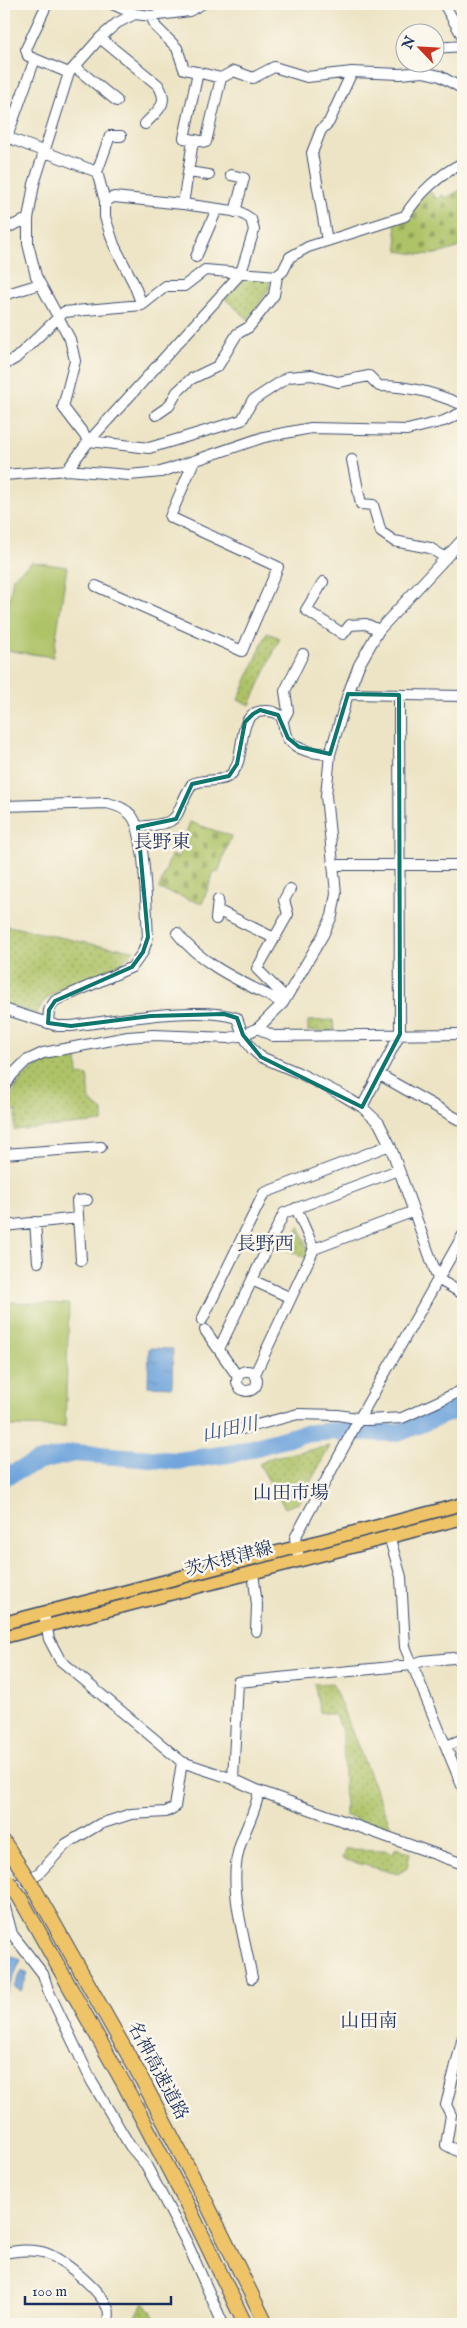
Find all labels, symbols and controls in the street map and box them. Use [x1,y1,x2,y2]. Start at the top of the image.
north arrow [394,22,444,72]
text: N [398,34,420,53]
district label: 長野東 [133,831,191,855]
district label: 長野西 [236,1233,294,1257]
water label: 山田川 [200,1412,262,1448]
district label: 山田市場 [253,1482,329,1506]
street label: 茨木摂津線 [183,1537,275,1583]
district label: 山田南 [340,2010,398,2034]
street label: 名神高速道路 [121,2018,193,2124]
scale bar [25,2273,171,2305]
text: 100 m [32,2282,68,2301]

